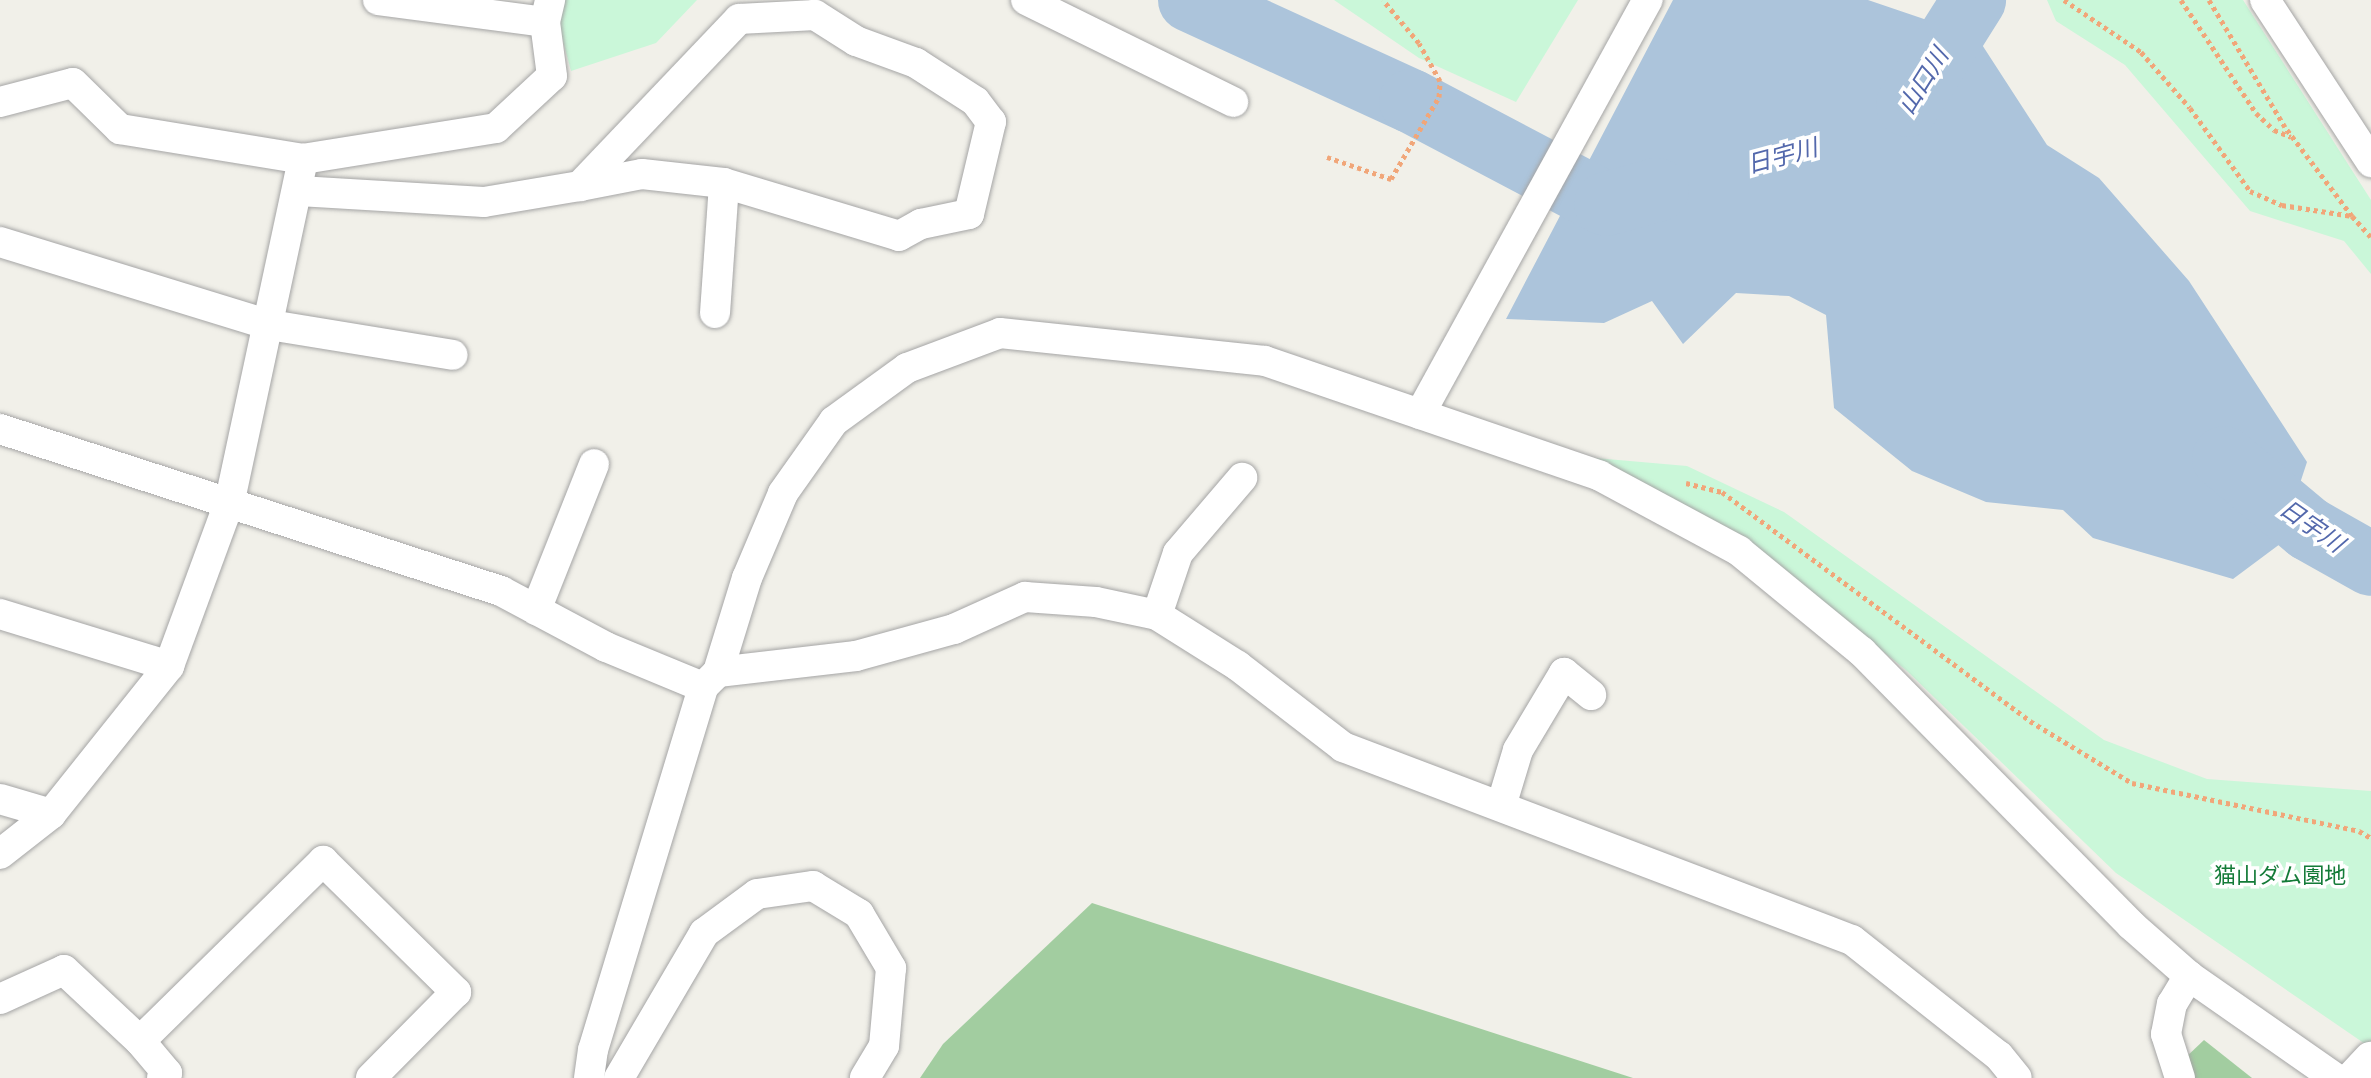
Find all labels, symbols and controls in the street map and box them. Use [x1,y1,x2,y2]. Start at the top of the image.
water label: 山口川 [1892,43,1954,119]
water label: 日宇川 [1743,133,1821,179]
water label: 日宇川 [2274,494,2350,558]
park label: 猫山ダム園地 [2214,863,2346,889]

